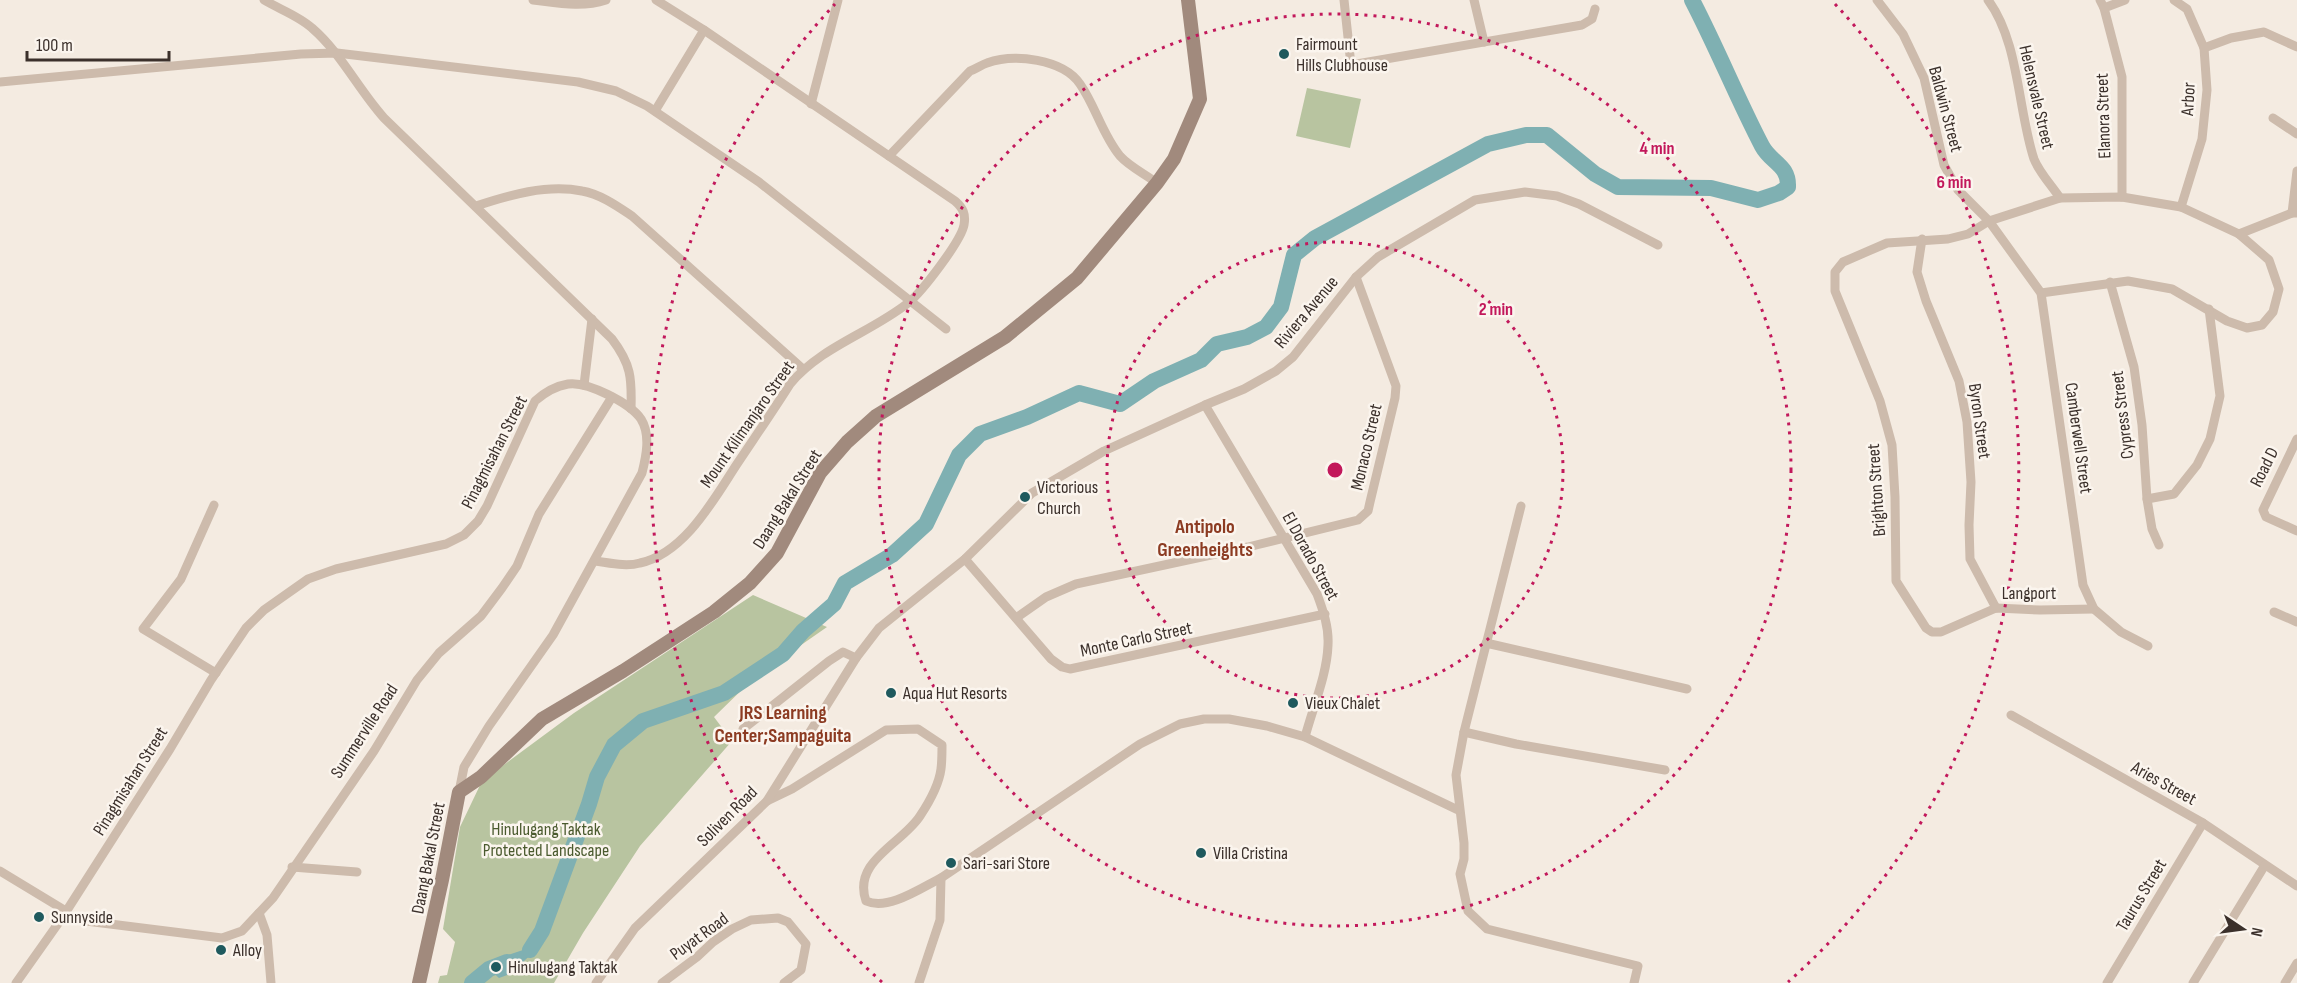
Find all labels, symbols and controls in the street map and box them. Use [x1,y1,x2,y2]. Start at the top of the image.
scale bar [27,24,170,62]
place label: Fairmount Hills Clubhouse [1296,34,1388,76]
text: 100 m [36,35,73,56]
street label: Helensvale Street [2014,43,2059,152]
marker: Fairmount Hills Clubhouse [1277,47,1291,61]
street label: Baldwin Street [1924,64,1967,155]
street label: Elanora Street [2091,72,2115,159]
street label: Arbor [2177,82,2200,117]
text: 4 min [1640,138,1674,159]
text: 6 min [1937,172,1971,193]
street label: Riviera Avenue [1270,272,1343,353]
text: 2 min [1479,299,1513,320]
street label: Mount Kilimanjaro Street [696,356,799,492]
street label: Cypress Street [2107,369,2138,460]
street label: Camberwell Street [2060,381,2097,495]
street label: Byron Street [1964,382,1995,461]
street label: Pinagmisahan Street [457,392,532,512]
street label: Monaco Street [1346,401,1387,492]
street label: Brighton Street [1863,442,1890,537]
street label: Road D [2246,444,2283,491]
street label: Daang Bakal Street [748,445,827,553]
centre of rings [1325,460,1345,480]
place label: Victorious Church [1037,477,1098,519]
marker: Victorious Church [1018,490,1032,504]
street label: El Dorado Street [1278,508,1344,604]
district label: Antipolo Greenheights [1157,515,1253,562]
street label: Langport [2002,583,2057,604]
street label: Monte Carlo Street [1078,617,1194,662]
street label: Summerville Road [326,680,403,782]
place label: Aqua Hut Resorts [902,683,1007,704]
marker: Aqua Hut Resorts [884,686,898,700]
place label: Vieux Chalet [1305,693,1381,714]
marker: Vieux Chalet [1286,696,1300,710]
district label: JRS Learning Center;Sampaguita [715,701,851,748]
street label: Pinagmisahan Street [89,723,172,839]
street label: Aries Street [2127,757,2200,810]
street label: Soliven Road [693,782,762,851]
street label: Daang Bakal Street [407,800,450,916]
park label: Hinulugang Taktak Protected Landscape [483,819,609,861]
place label: Villa Cristina [1213,843,1288,864]
marker: Villa Cristina [1194,846,1208,860]
place label: Sari-sari Store [963,853,1050,874]
street label: Taurus Street [2112,855,2171,935]
marker: Sari-sari Store [944,856,958,870]
north arrow [2213,899,2273,959]
place label: Sunnyside [51,907,113,928]
street label: Puyat Road [666,908,733,965]
marker: Sunnyside [32,910,46,924]
text: N [2246,926,2266,938]
place label: Alloy [232,940,262,961]
marker: Alloy [214,943,228,957]
place label: Hinulugang Taktak [508,957,617,978]
marker: Hinulugang Taktak [489,960,503,974]

